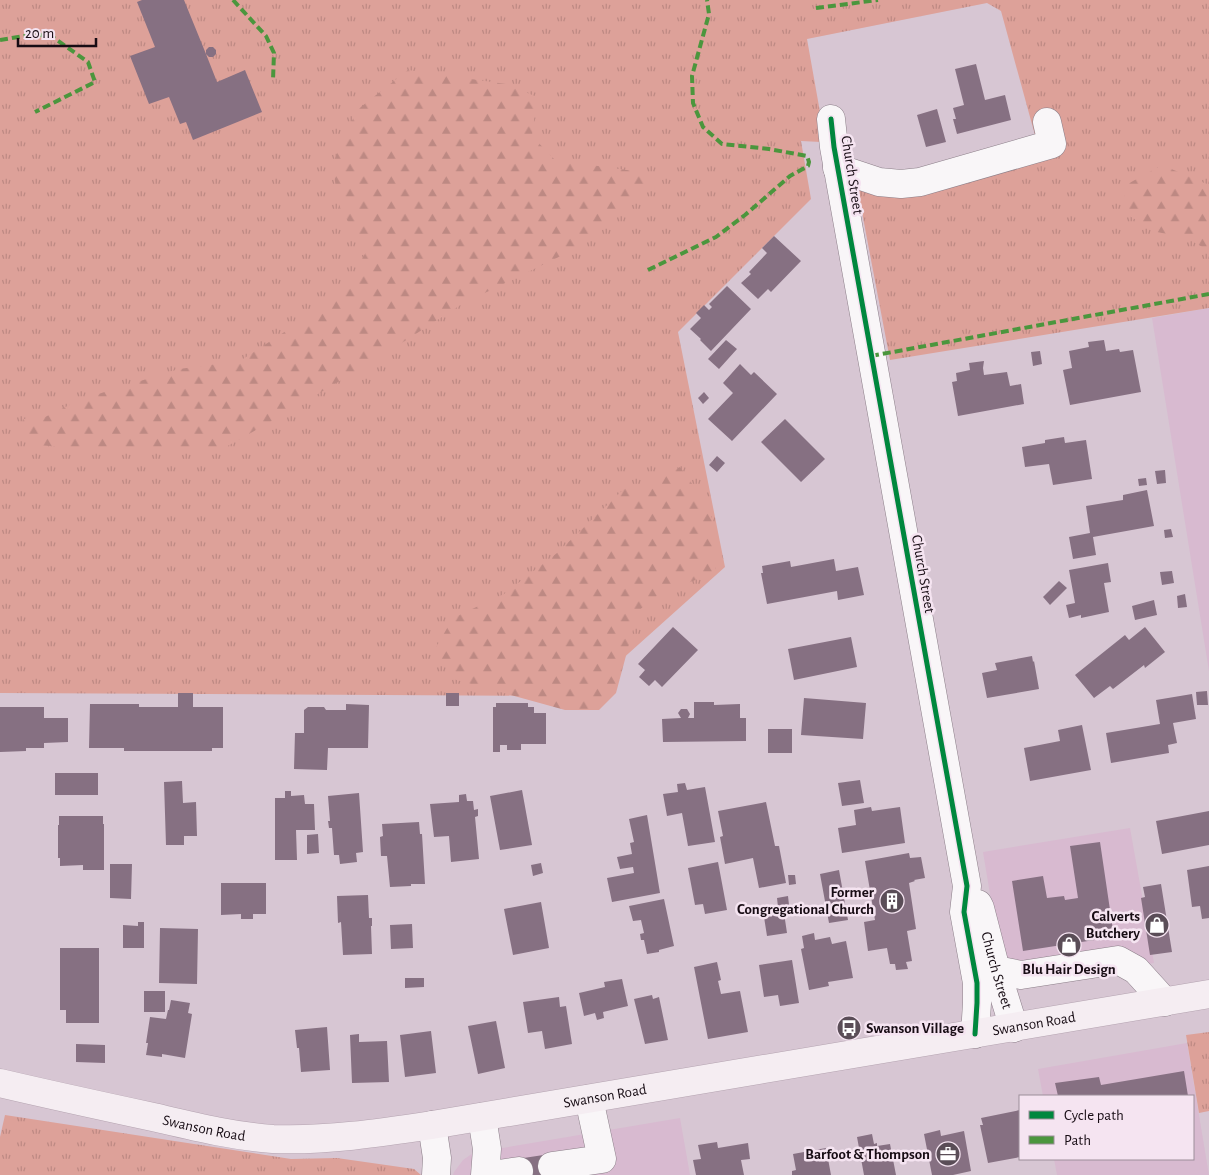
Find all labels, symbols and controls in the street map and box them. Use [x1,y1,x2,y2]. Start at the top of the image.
scale bar [18,15,95,47]
text: 20 m [25,26,54,41]
street label: Church Street [838,135,866,216]
street label: Church Street [909,534,937,615]
place label: Former Congregational Church [737,885,875,917]
building icon: Former Congregational Church [879,888,905,914]
place label: Calverts Butchery [1086,909,1140,941]
shop icon: Calverts Butchery [1144,912,1170,938]
street label: Church Street [979,930,1015,1011]
shop icon: Blu Hair Design [1056,932,1082,958]
place label: Blu Hair Design [1022,962,1116,977]
street label: Swanson Road [991,1009,1077,1038]
bus stop icon: Swanson Village [836,1015,862,1041]
place label: Swanson Village [866,1021,964,1036]
street label: Swanson Road [562,1081,648,1110]
legend [1019,1095,1194,1160]
text: Cycle path [1064,1108,1124,1123]
street label: Swanson Road [161,1112,247,1143]
text: Path [1064,1133,1091,1148]
office icon: Barfoot & Thompson [935,1141,961,1167]
place label: Barfoot & Thompson [805,1147,930,1162]

